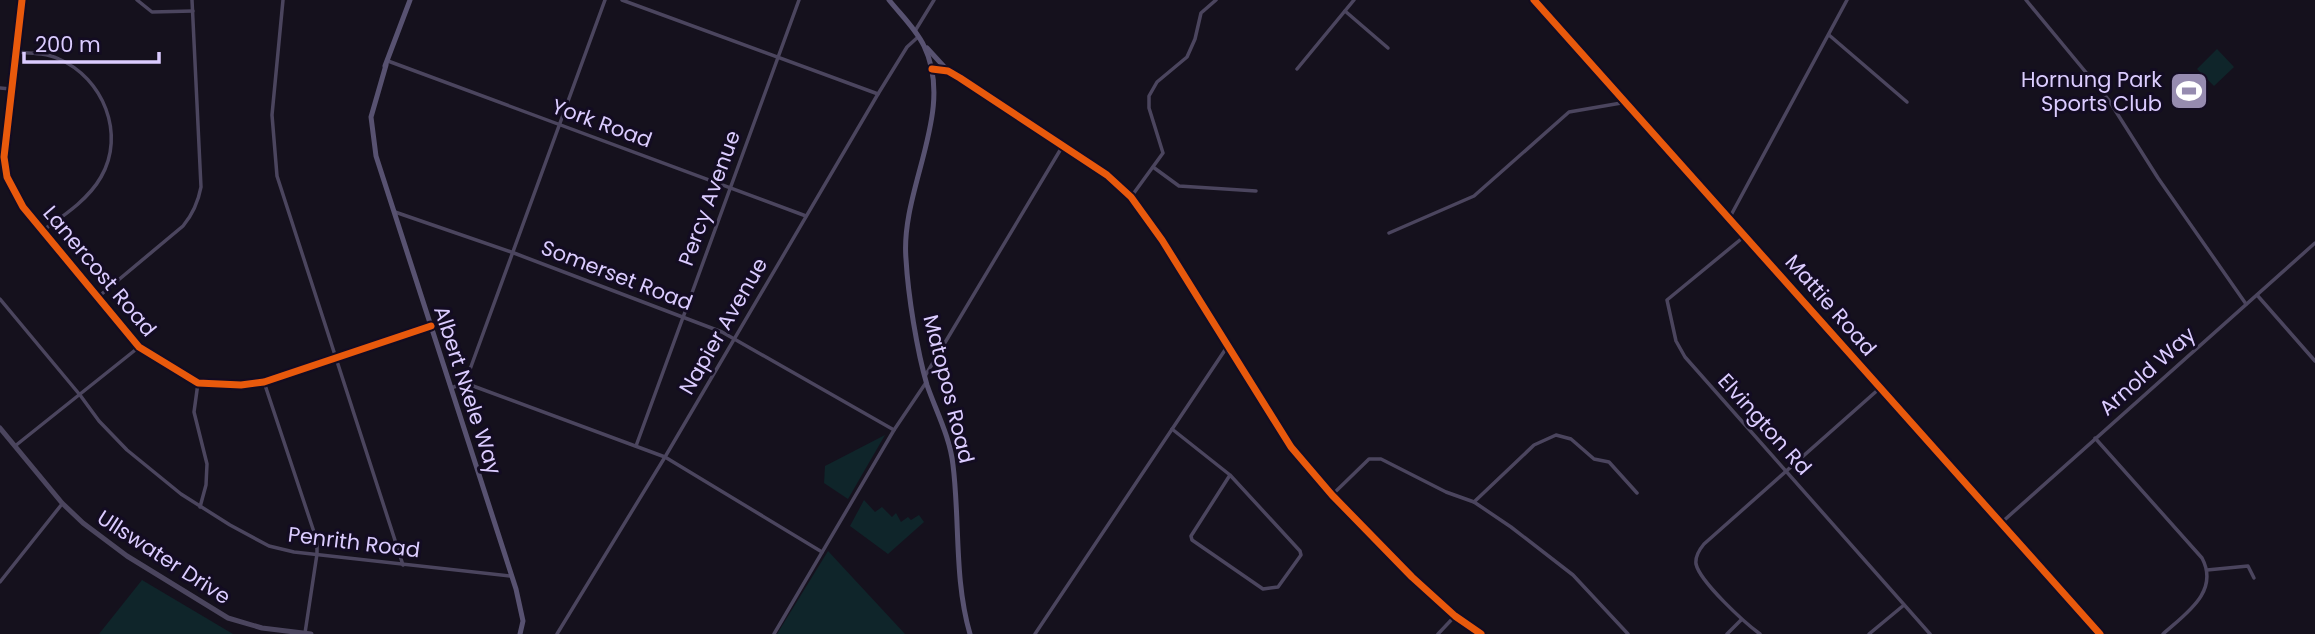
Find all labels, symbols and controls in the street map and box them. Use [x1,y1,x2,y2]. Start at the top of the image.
scale bar [24,21,159,65]
text: 200 m [35,30,101,59]
place label: Hornung Park Sports Club [2021,65,2162,118]
sports icon: Hornung Park Sports Club [2168,70,2210,112]
street label: York Road [548,91,656,155]
street label: Percy Avenue [671,126,747,270]
street label: Lanercost Road [37,199,163,343]
street label: Somerset Road [537,233,697,317]
street label: Mattie Road [1779,248,1883,362]
street label: Napier Avenue [672,252,774,400]
street label: Albert Nxele Way [427,302,509,478]
street label: Matopos Road [917,312,981,466]
street label: Arnold Way [2093,320,2202,422]
street label: Elvington Rd [1712,367,1818,481]
street label: Ullswater Drive [92,503,236,611]
street label: Penrith Road [286,520,422,564]

